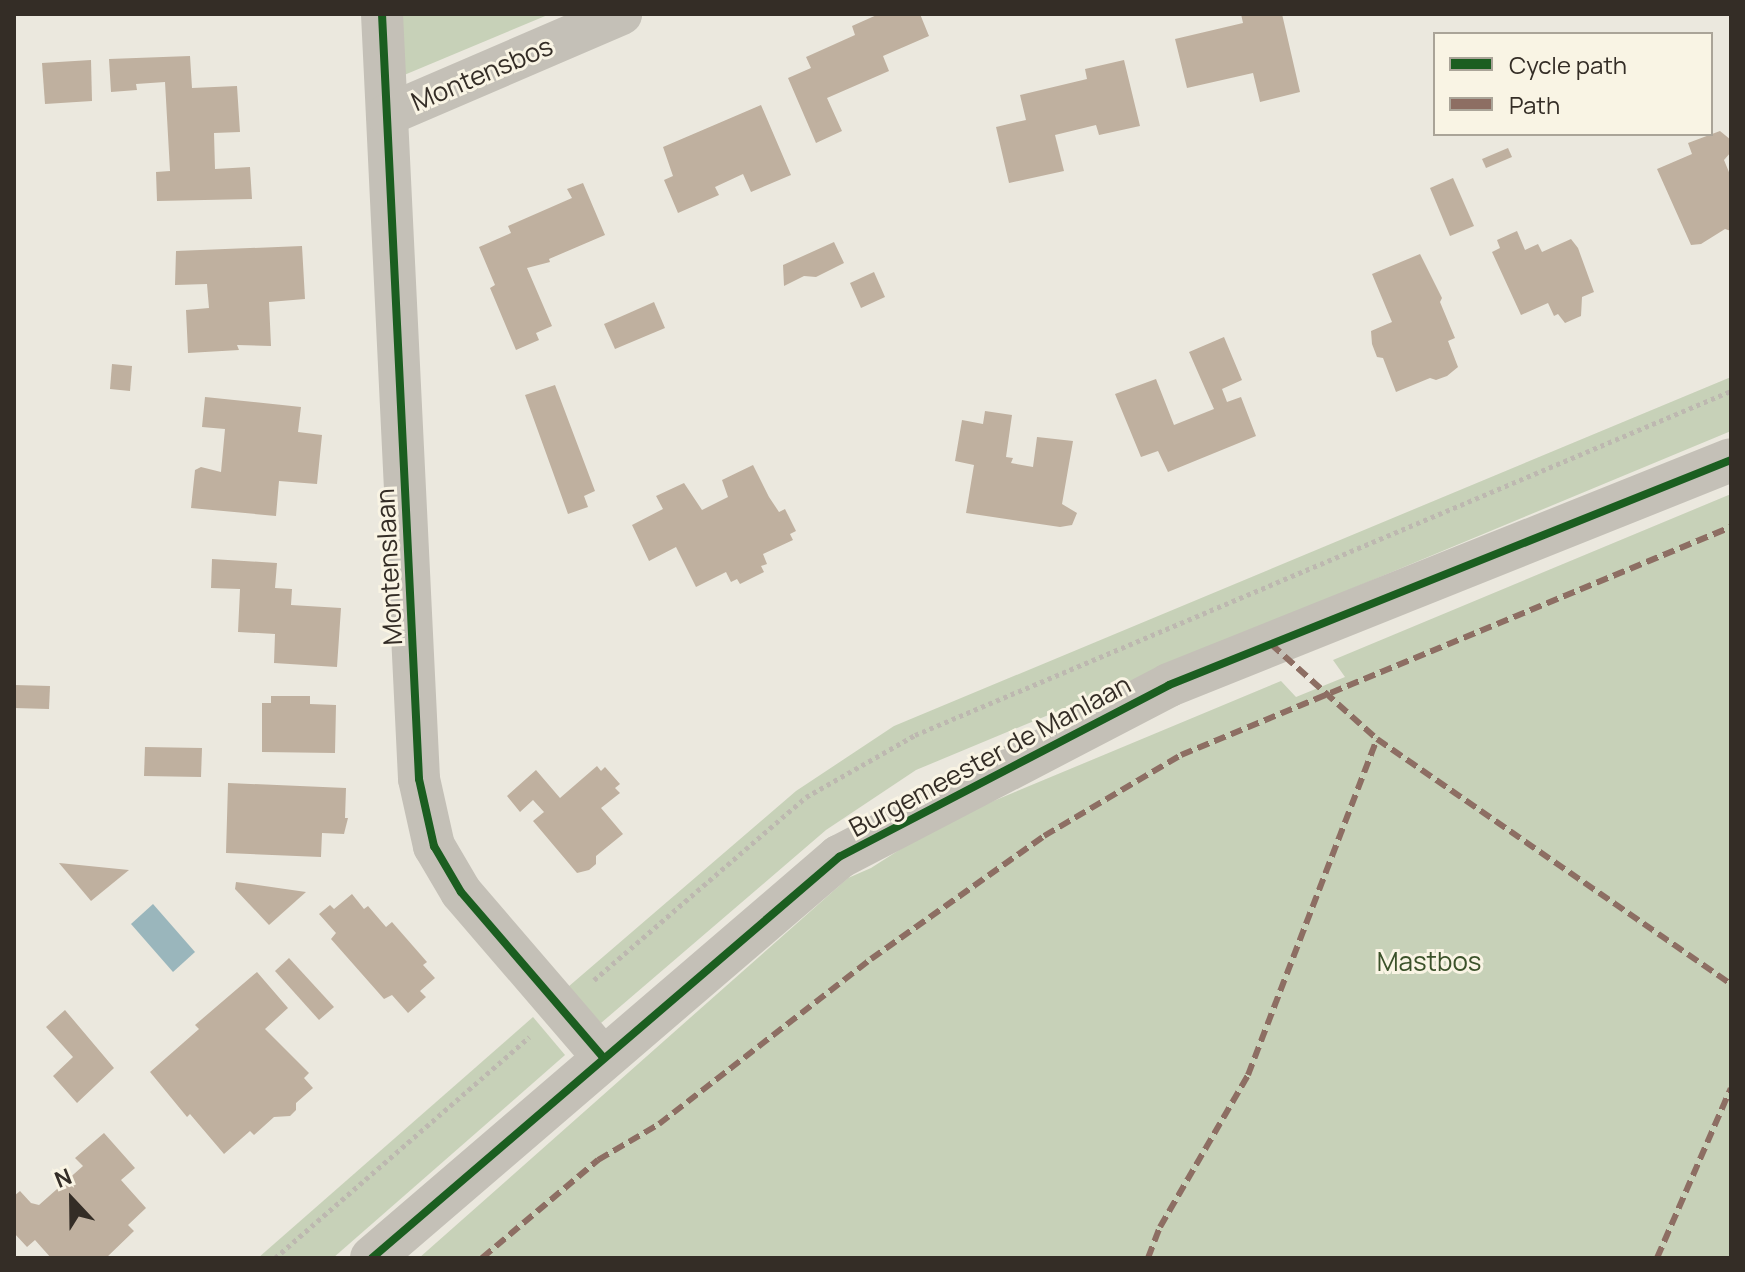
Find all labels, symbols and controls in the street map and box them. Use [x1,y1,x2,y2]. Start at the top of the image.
street label: Montensbos [407,30,557,118]
legend [1433,32,1713,136]
text: Cycle path [1509,48,1627,81]
text: Path [1509,88,1560,121]
street label: Montenslaan [369,488,409,646]
street label: Burgemeester de Manlaan [844,669,1136,843]
park label: Mastbos [1377,946,1481,978]
north arrow [32,1160,112,1240]
text: N [50,1161,76,1195]

